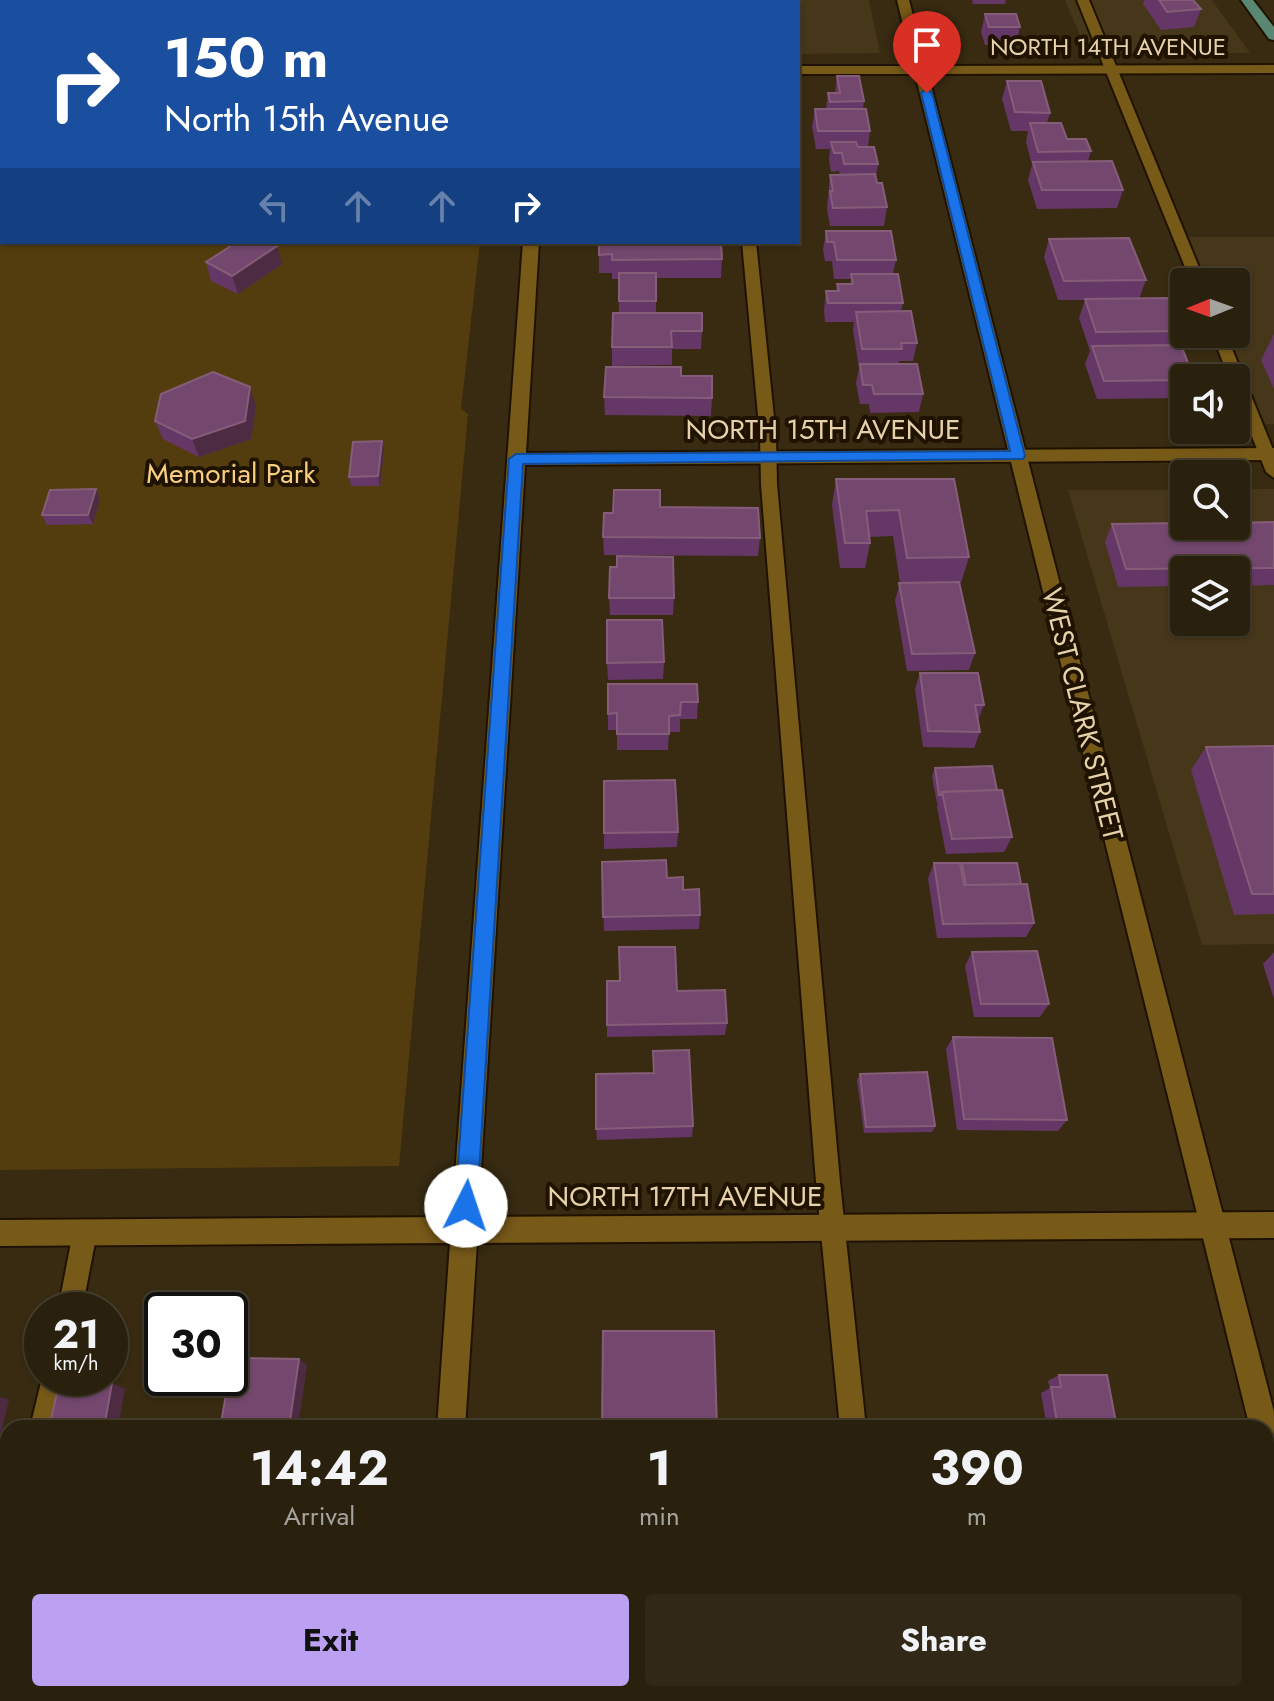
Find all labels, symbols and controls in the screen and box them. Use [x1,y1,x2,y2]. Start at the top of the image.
pin [893,11,961,93]
text: 150 m [164,17,328,98]
icon: arrive [905,23,949,67]
street label: NORTH 14TH AVENUE [990,29,1226,64]
icon: right [32,32,136,136]
text: North 15th Avenue [164,92,449,144]
icon: left [252,184,296,228]
icon: ahead [336,184,380,228]
icon: ahead [420,184,464,228]
icon: right [504,184,548,228]
north arrow [1170,268,1250,348]
map controls [1170,268,1250,636]
button: sound [1170,364,1250,444]
street label: NORTH 15TH AVENUE [686,409,960,450]
park label: Memorial Park [146,453,316,494]
button: search [1170,460,1250,540]
button: layers [1170,556,1250,636]
street label: WEST CLARK STREET [1031,584,1134,845]
position arrow [424,1164,508,1248]
street label: NORTH 17TH AVENUE [548,1176,823,1217]
speed limit sign: 30 [144,1292,248,1396]
text: 21 [53,1305,99,1363]
text: km/h [53,1349,99,1378]
text: 14:42 [250,1434,389,1503]
text: 1 [647,1434,672,1503]
text: 390 [930,1434,1024,1503]
text: Arrival [284,1497,355,1535]
text: min [639,1497,680,1535]
text: m [967,1497,987,1535]
button: Exit [32,1594,629,1686]
button: Share [645,1594,1242,1686]

